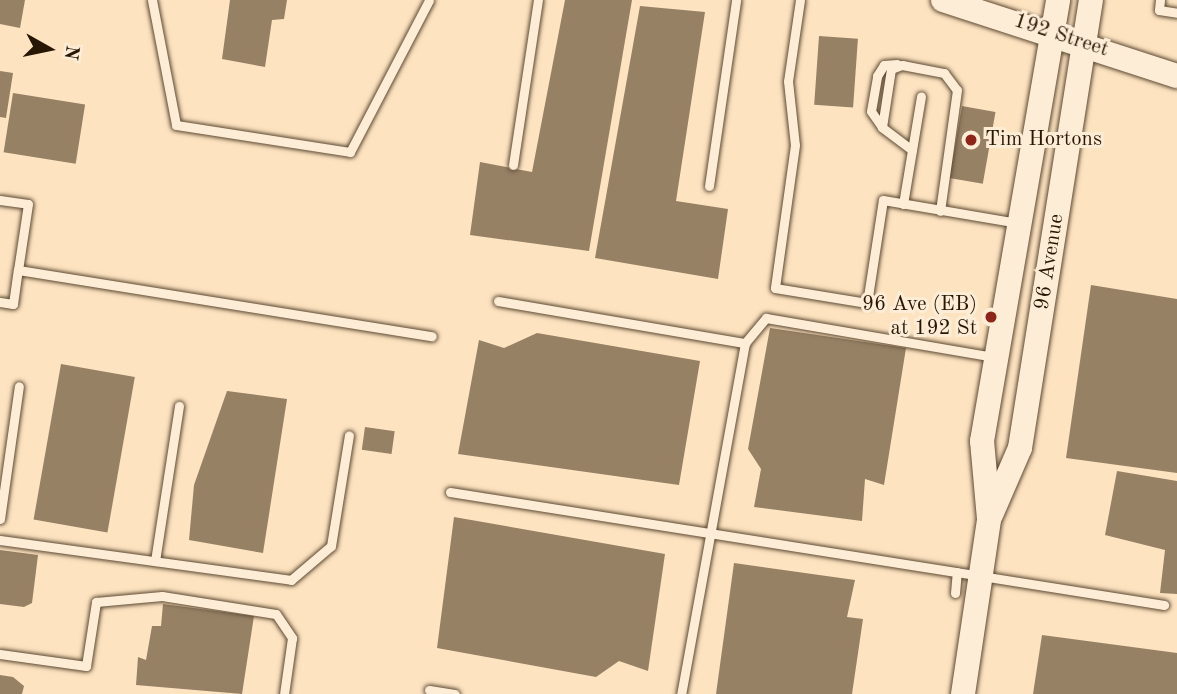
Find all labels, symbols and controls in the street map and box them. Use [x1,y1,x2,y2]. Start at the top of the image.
street label: 192 Street [1010,9,1112,63]
north arrow [14,14,84,84]
text: N [60,44,81,61]
place label: Tim Hortons [985,127,1102,153]
marker: Tim Hortons [963,132,979,148]
street label: 96 Avenue [1030,212,1070,312]
place label: 96 Ave (EB) at 192 St [862,292,977,342]
marker: 96 Ave (EB) at 192 St [983,309,999,325]

